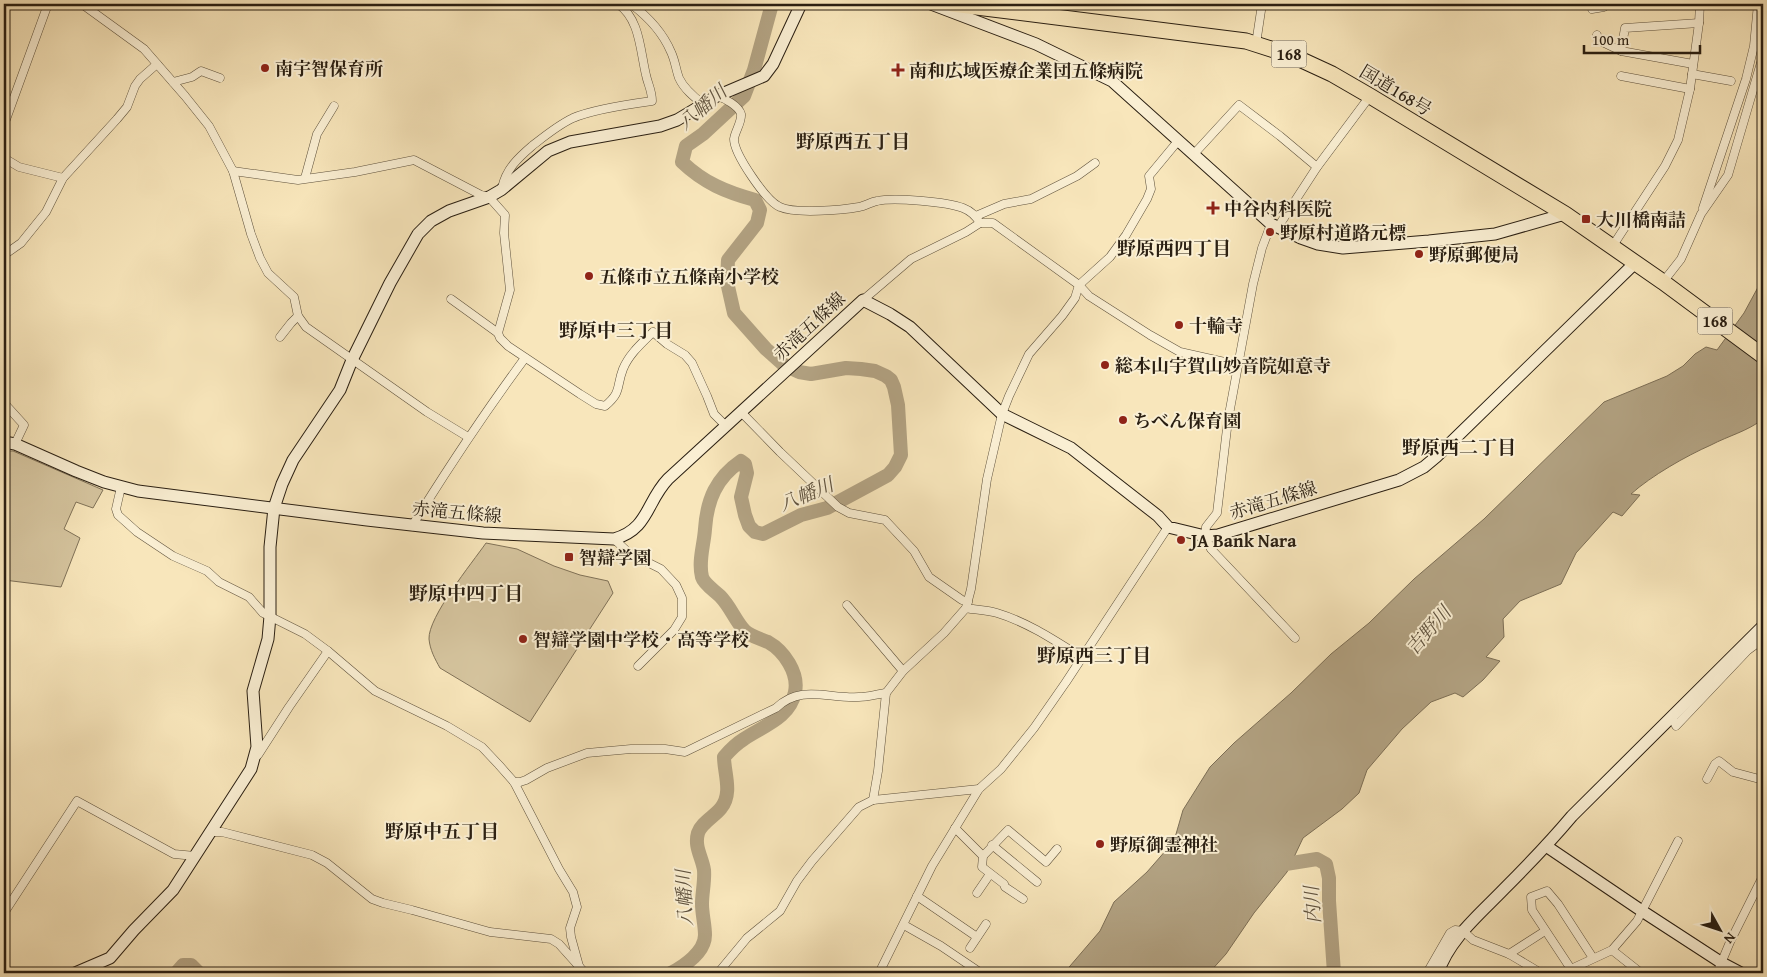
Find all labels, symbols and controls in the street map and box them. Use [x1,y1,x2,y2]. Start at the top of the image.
scale bar [1584,22,1701,54]
text: 100 m [1592,29,1630,50]
road number: 168 [1272,41,1306,68]
place label: 南宇智保育所 [275,55,383,82]
place label: 南和広域医療企業団五條病院 [909,57,1143,84]
street label: 国道168号 [1355,58,1437,122]
marker: 南宇智保育所 [259,62,271,74]
marker: 南和広域医療企業団五條病院 [891,63,905,77]
water label: 八幡川 [671,76,734,136]
district label: 野原西五丁目 [796,127,910,155]
place label: 中谷内科医院 [1224,195,1332,222]
marker: 中谷内科医院 [1206,201,1220,215]
place label: 大川橋南詰 [1596,206,1686,233]
marker: 大川橋南詰 [1580,213,1592,225]
place label: 野原村道路元標 [1280,219,1406,246]
marker: 野原村道路元標 [1264,226,1276,238]
district label: 野原西四丁目 [1117,234,1231,262]
place label: 野原郵便局 [1429,241,1519,268]
marker: 野原郵便局 [1413,248,1425,260]
place label: 五條市立五條南小学校 [599,263,779,290]
marker: 五條市立五條南小学校 [583,270,595,282]
street label: 赤滝五條線 [767,285,851,367]
road number: 168 [1698,308,1732,334]
place label: 十輪寺 [1189,312,1243,339]
district label: 野原中三丁目 [559,316,673,344]
marker: 十輪寺 [1173,319,1185,331]
place label: 総本山宇賀山妙音院如意寺 [1115,352,1331,379]
marker: 総本山宇賀山妙音院如意寺 [1099,359,1111,371]
place label: ちべん保育園 [1133,407,1241,434]
marker: ちべん保育園 [1117,414,1129,426]
district label: 野原西二丁目 [1402,433,1516,461]
water label: 八幡川 [774,469,840,518]
street label: 赤滝五條線 [1226,474,1320,526]
street label: 赤滝五條線 [411,495,503,529]
place label: JA Bank Nara [1188,527,1297,554]
marker: JA Bank Nara [1175,534,1187,546]
place label: 智辯学園 [579,544,651,571]
marker: 智辯学園 [563,551,575,563]
district label: 野原中四丁目 [409,579,523,607]
water label: 吉野川 [1399,598,1459,661]
place label: 智辯学園中学校・高等学校 [533,626,749,653]
marker: 智辯学園中学校・高等学校 [517,633,529,645]
district label: 野原西三丁目 [1037,641,1151,669]
district label: 野原中五丁目 [385,817,499,845]
place label: 野原御霊神社 [1110,831,1218,858]
marker: 野原御霊神社 [1094,838,1106,850]
water label: 八幡川 [668,867,699,927]
water label: 内川 [1297,883,1327,925]
north arrow [1694,904,1744,954]
text: N [1719,928,1741,949]

